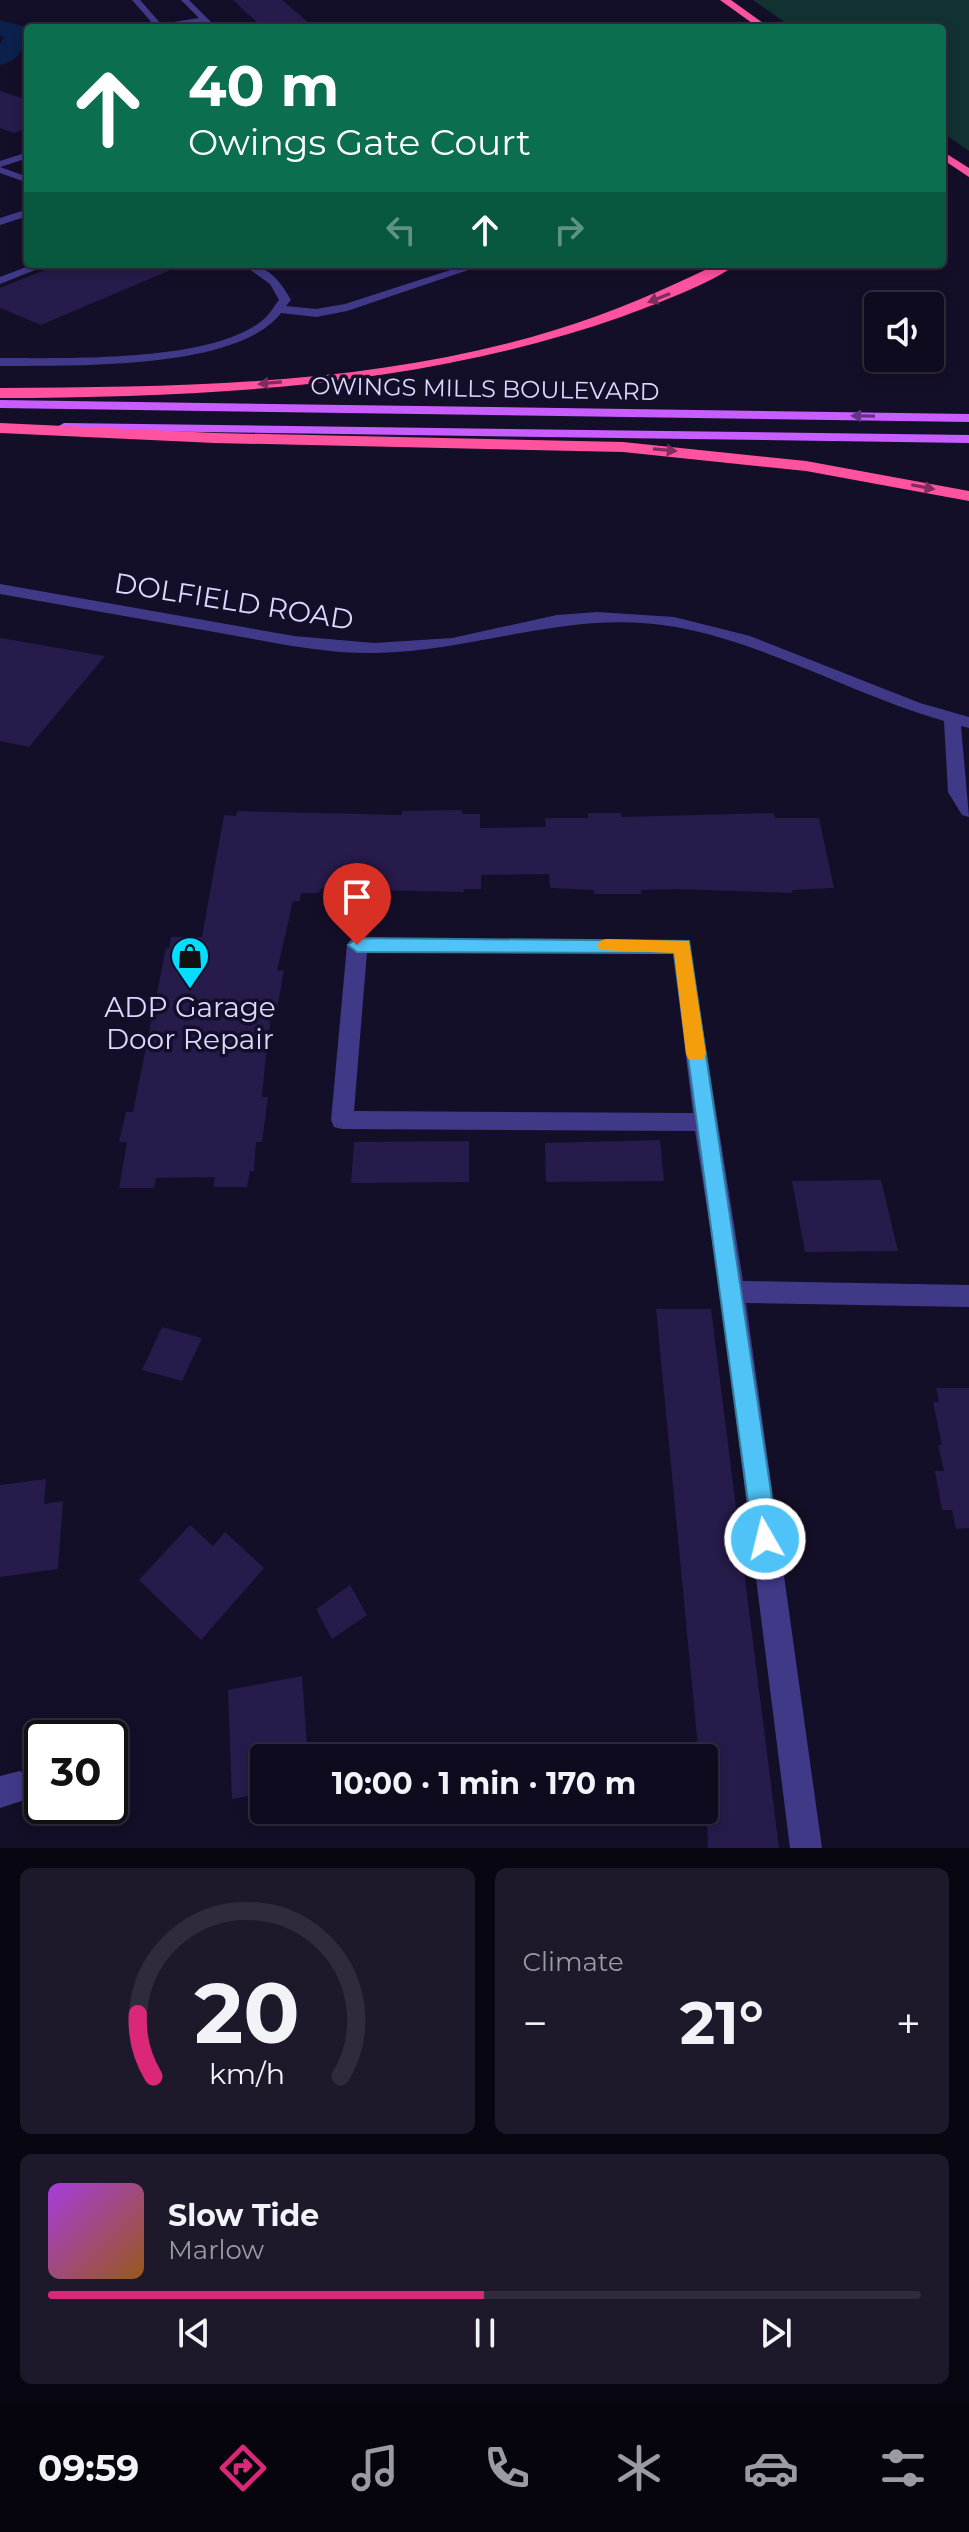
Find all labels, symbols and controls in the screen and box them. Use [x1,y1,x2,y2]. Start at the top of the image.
text: 40 m [188,52,339,120]
icon: ahead [56,56,160,160]
text: Owings Gate Court [188,120,531,164]
icon: left [379,208,423,252]
icon: ahead [463,208,507,252]
icon: right [547,208,591,252]
one-way arrow [647,291,671,304]
map controls [864,292,944,372]
button: sound [864,292,944,372]
street label: OWINGS MILLS BOULEVARD [310,371,660,406]
one-way arrow [257,377,282,390]
one-way arrow [850,410,875,423]
one-way arrow [653,444,678,457]
one-way arrow [911,481,936,493]
street label: DOLFIELD ROAD [112,565,356,637]
pin [323,863,391,945]
icon: arrive [335,875,379,919]
shop icon: ADP Garage Door Repair [169,935,211,990]
place label: ADP Garage Door Repair [104,990,276,1056]
position arrow [723,1497,807,1581]
speed limit sign: 30 [24,1720,128,1824]
text: 10:00 · 1 min · 170 m [332,1765,636,1802]
text: Climate [523,1946,624,1978]
text: 20 [194,1962,300,2064]
text: 21° [680,1986,764,2059]
text: − [523,1996,548,2050]
text: + [896,1996,921,2050]
text: km/h [209,2056,285,2091]
text: Slow Tide [168,2197,319,2234]
text: Marlow [168,2234,264,2266]
icon: previous [172,2311,216,2355]
icon: pause [463,2311,507,2355]
icon: next [754,2311,798,2355]
icon: directions [215,2440,271,2496]
icon: music [347,2440,403,2496]
icon: phone [479,2440,535,2496]
icon: climate [611,2440,667,2496]
icon: car [743,2440,799,2496]
icon: filters [875,2440,931,2496]
text: 09:59 [38,2446,139,2490]

